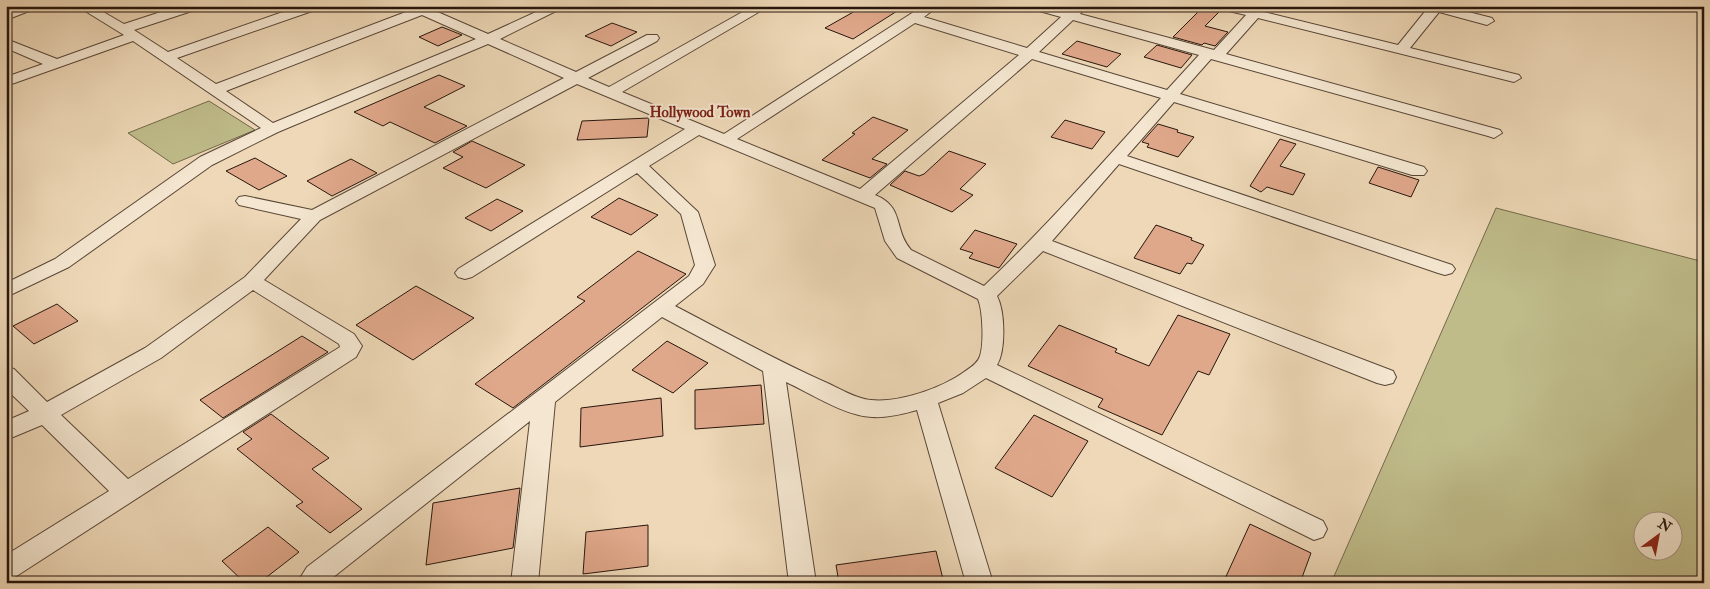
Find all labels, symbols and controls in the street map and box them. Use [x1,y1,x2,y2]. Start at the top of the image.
district label: Hollywood Town [650,103,751,123]
north arrow [1632,512,1682,562]
text: N [1654,514,1675,536]

